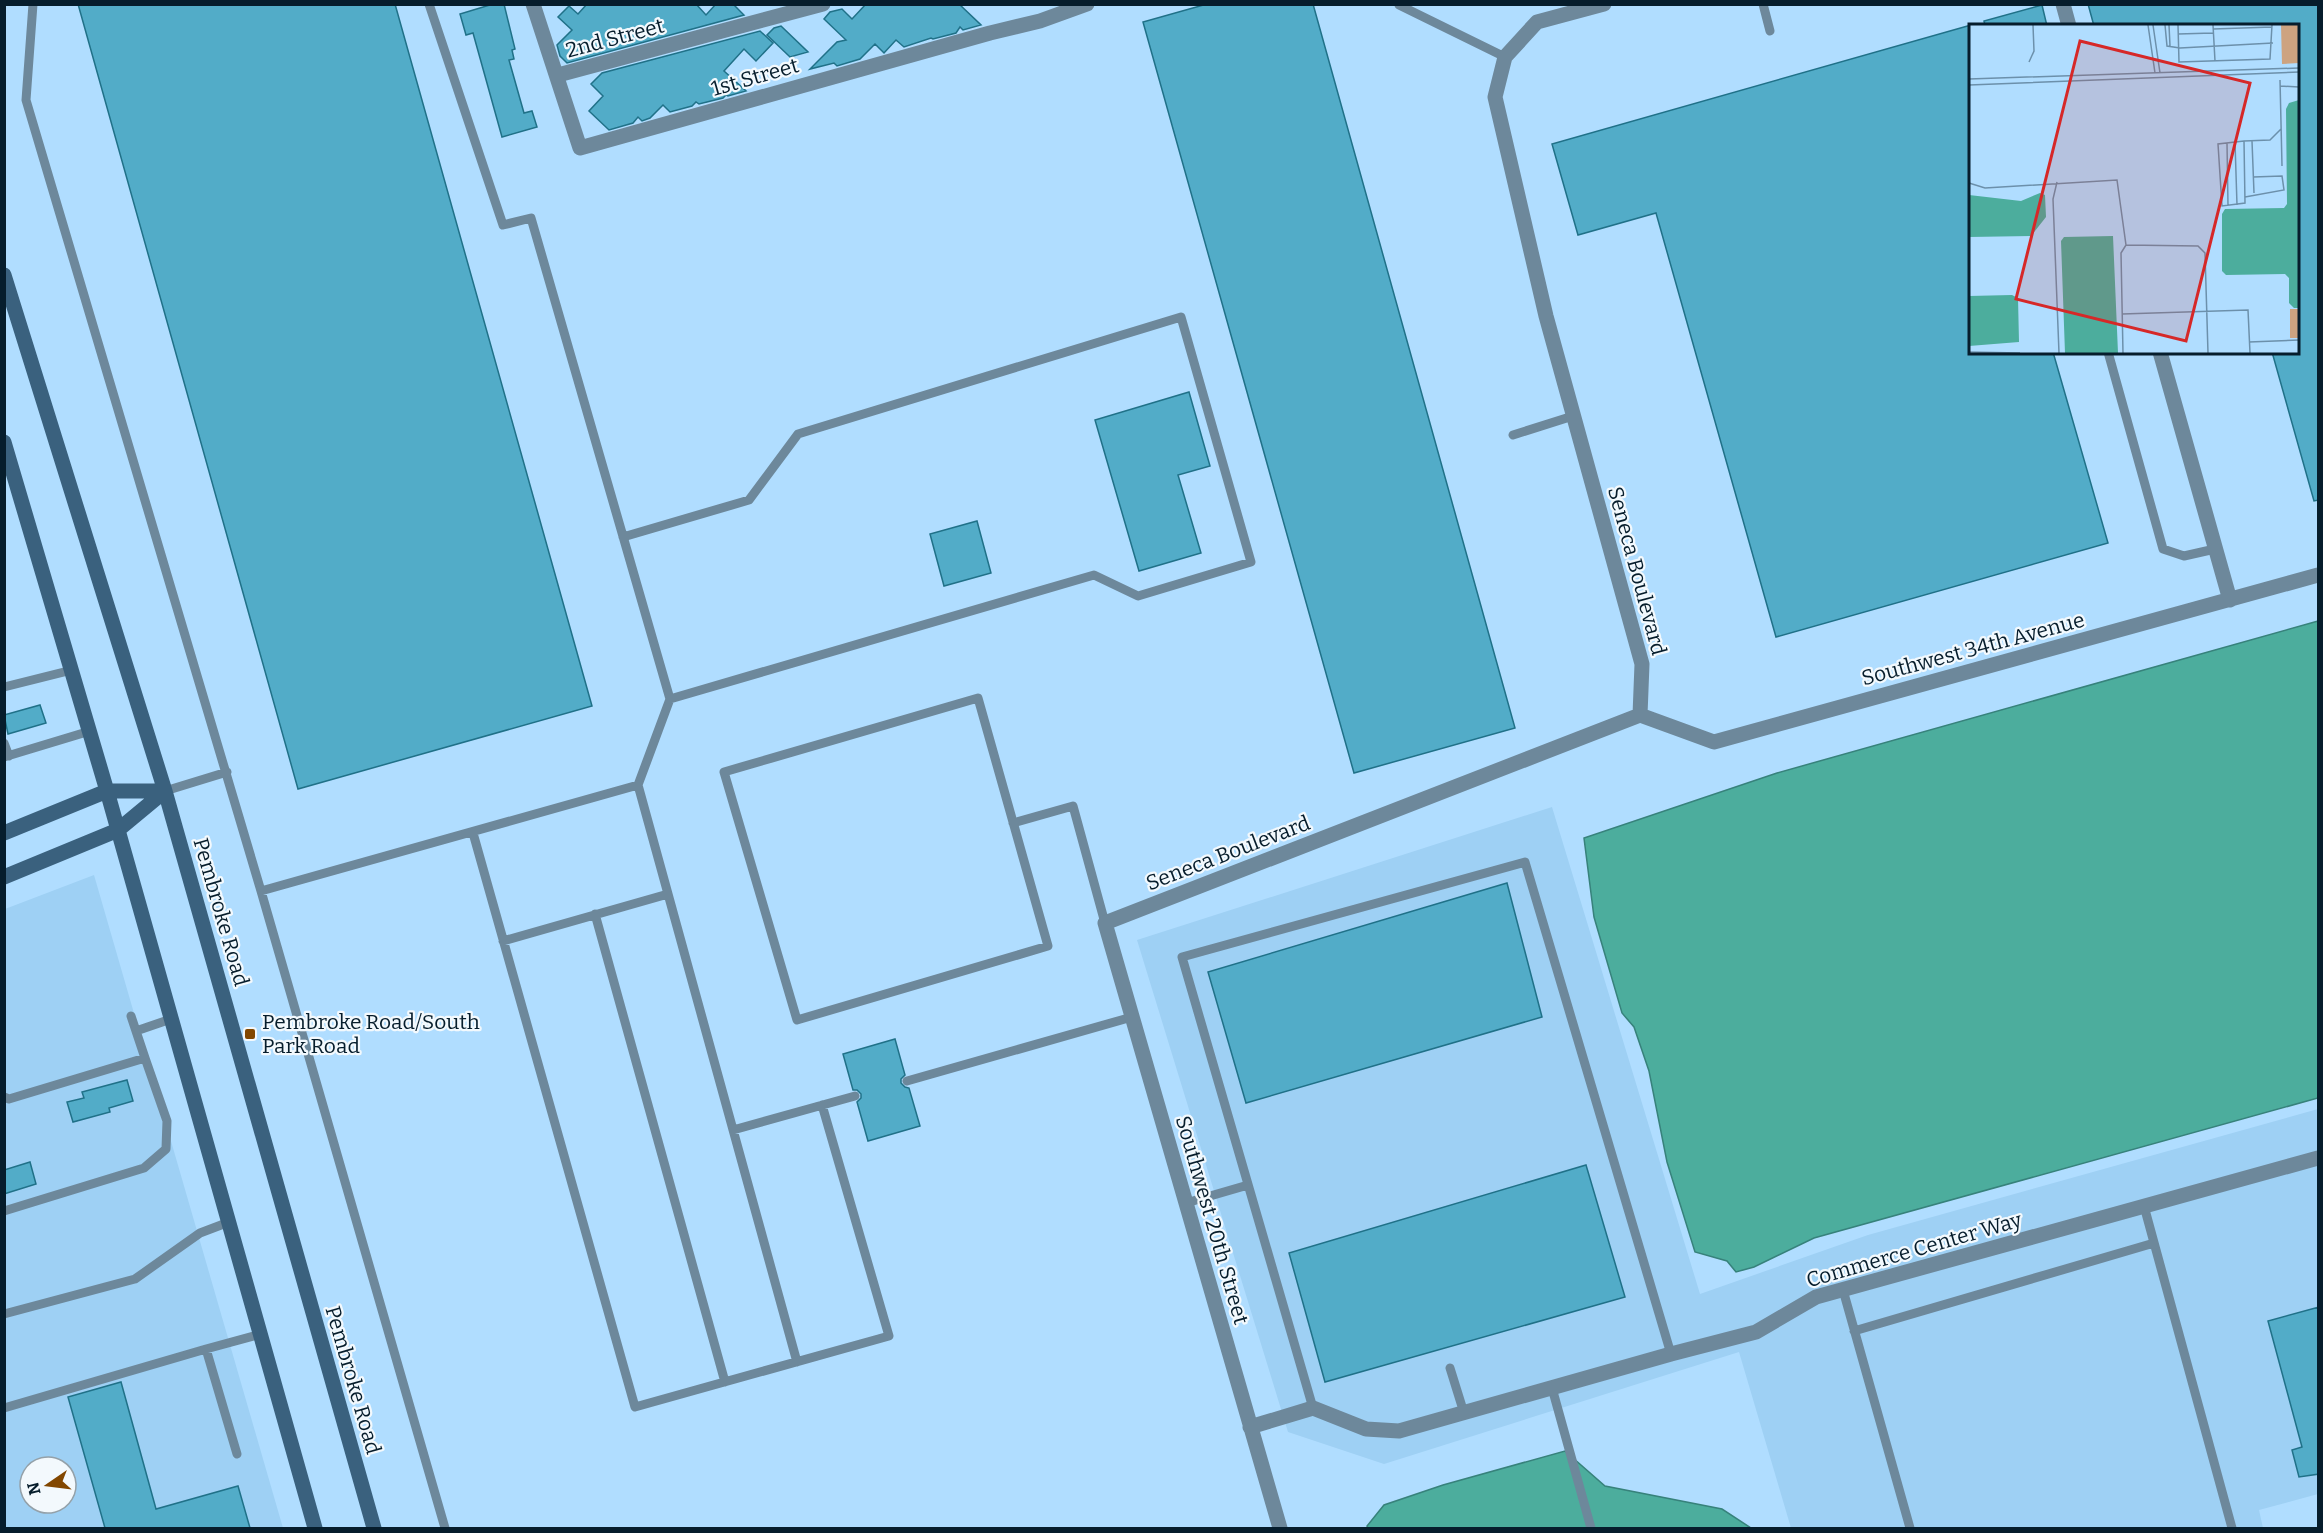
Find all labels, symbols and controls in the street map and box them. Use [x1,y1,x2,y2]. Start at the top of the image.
street label: 2nd Street [563,12,667,64]
inset map [1969,24,2299,354]
street label: 1st Street [708,52,802,102]
street label: Seneca Boulevard [1602,484,1672,658]
street label: Southwest 34th Avenue [1859,607,2087,691]
street label: Seneca Boulevard [1142,810,1314,896]
street label: Pembroke Road [187,835,255,989]
place label: Pembroke Road/South Park Road [262,1009,480,1059]
marker: Pembroke Road/South Park Road [243,1027,257,1041]
street label: Southwest 20th Street [1170,1113,1254,1328]
street label: Commerce Center Way [1803,1206,2026,1293]
street label: Pembroke Road [319,1303,387,1457]
north arrow [18,1455,78,1515]
text: N [23,1480,45,1497]

